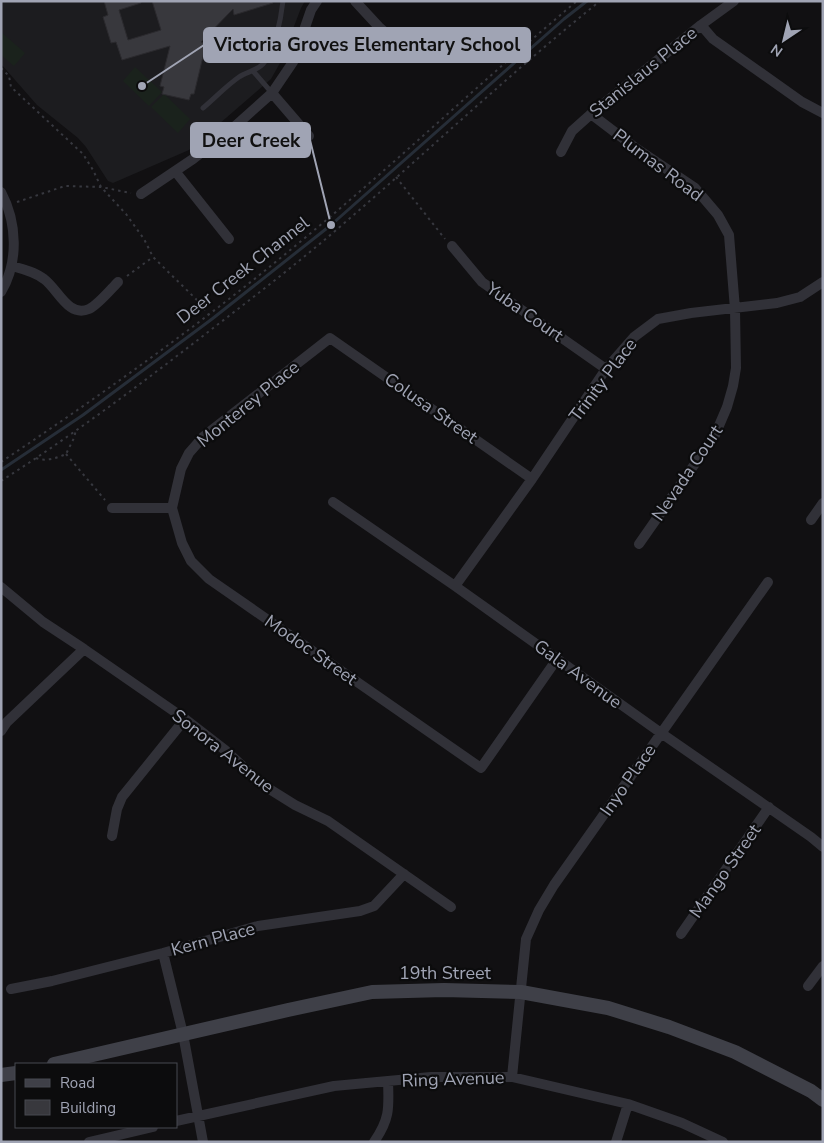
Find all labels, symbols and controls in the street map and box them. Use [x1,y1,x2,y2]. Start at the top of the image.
north arrow [759,15,809,65]
street label: Stanislaus Place [584,21,702,123]
callout: Victoria Groves Elementary School [204,28,530,62]
text: Victoria Groves Elementary School [213,32,520,58]
text: N [767,39,787,61]
callout: Deer Creek [191,123,310,157]
street label: Plumas Road [608,123,708,207]
text: Deer Creek [202,128,301,154]
street label: Deer Creek Channel [172,210,315,329]
street label: Yuba Court [481,276,569,348]
street label: Trinity Place [564,333,642,427]
street label: Monterey Place [192,355,304,453]
street label: Colusa Street [380,367,483,449]
street label: Nevada Court [646,420,728,526]
street label: Modoc Street [260,609,363,691]
street label: Gala Avenue [529,634,627,714]
street label: Sonora Avenue [167,704,279,798]
street label: Inyo Place [595,739,661,821]
street label: Mango Street [684,819,767,923]
street label: Kern Place [168,916,258,962]
street label: 19th Street [399,961,492,985]
legend [15,1063,178,1128]
street label: Ring Avenue [401,1065,505,1093]
text: Road [60,1073,95,1093]
text: Building [60,1098,116,1118]

